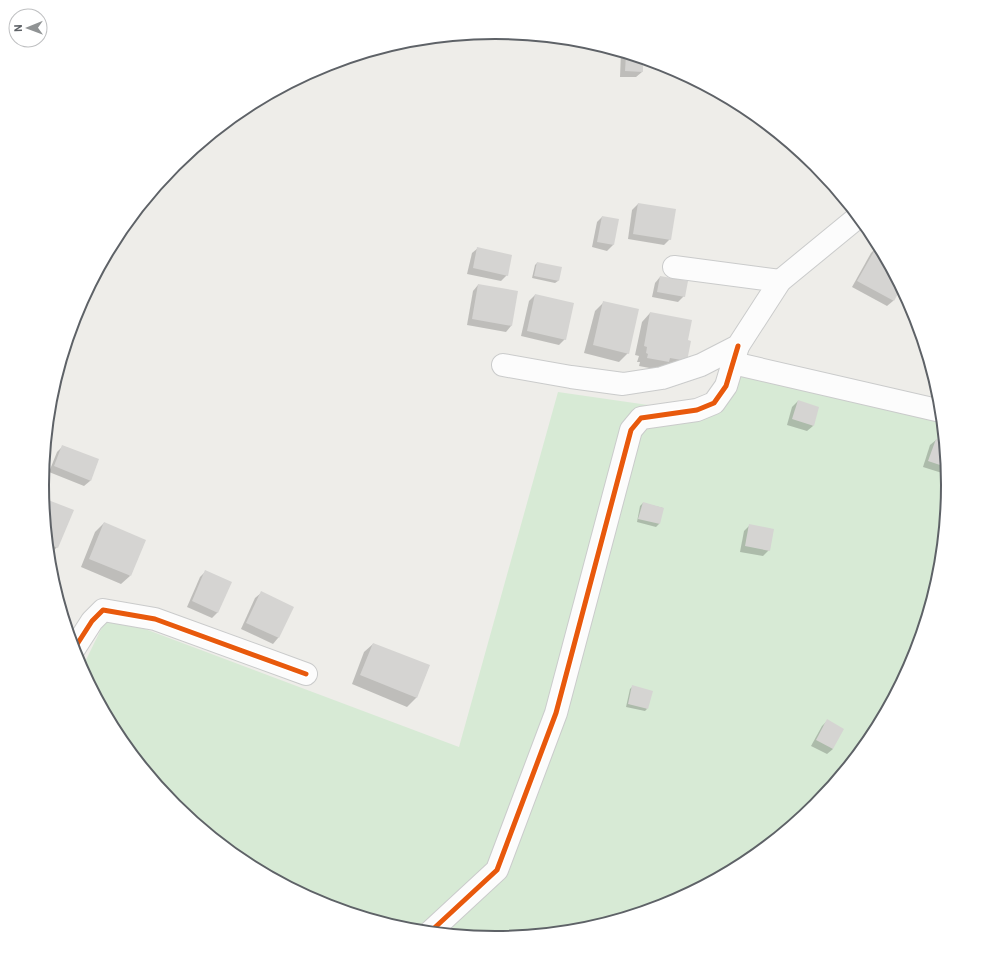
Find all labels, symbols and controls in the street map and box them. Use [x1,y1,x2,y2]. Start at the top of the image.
north arrow [8,8,48,48]
text: N [11,24,24,32]

